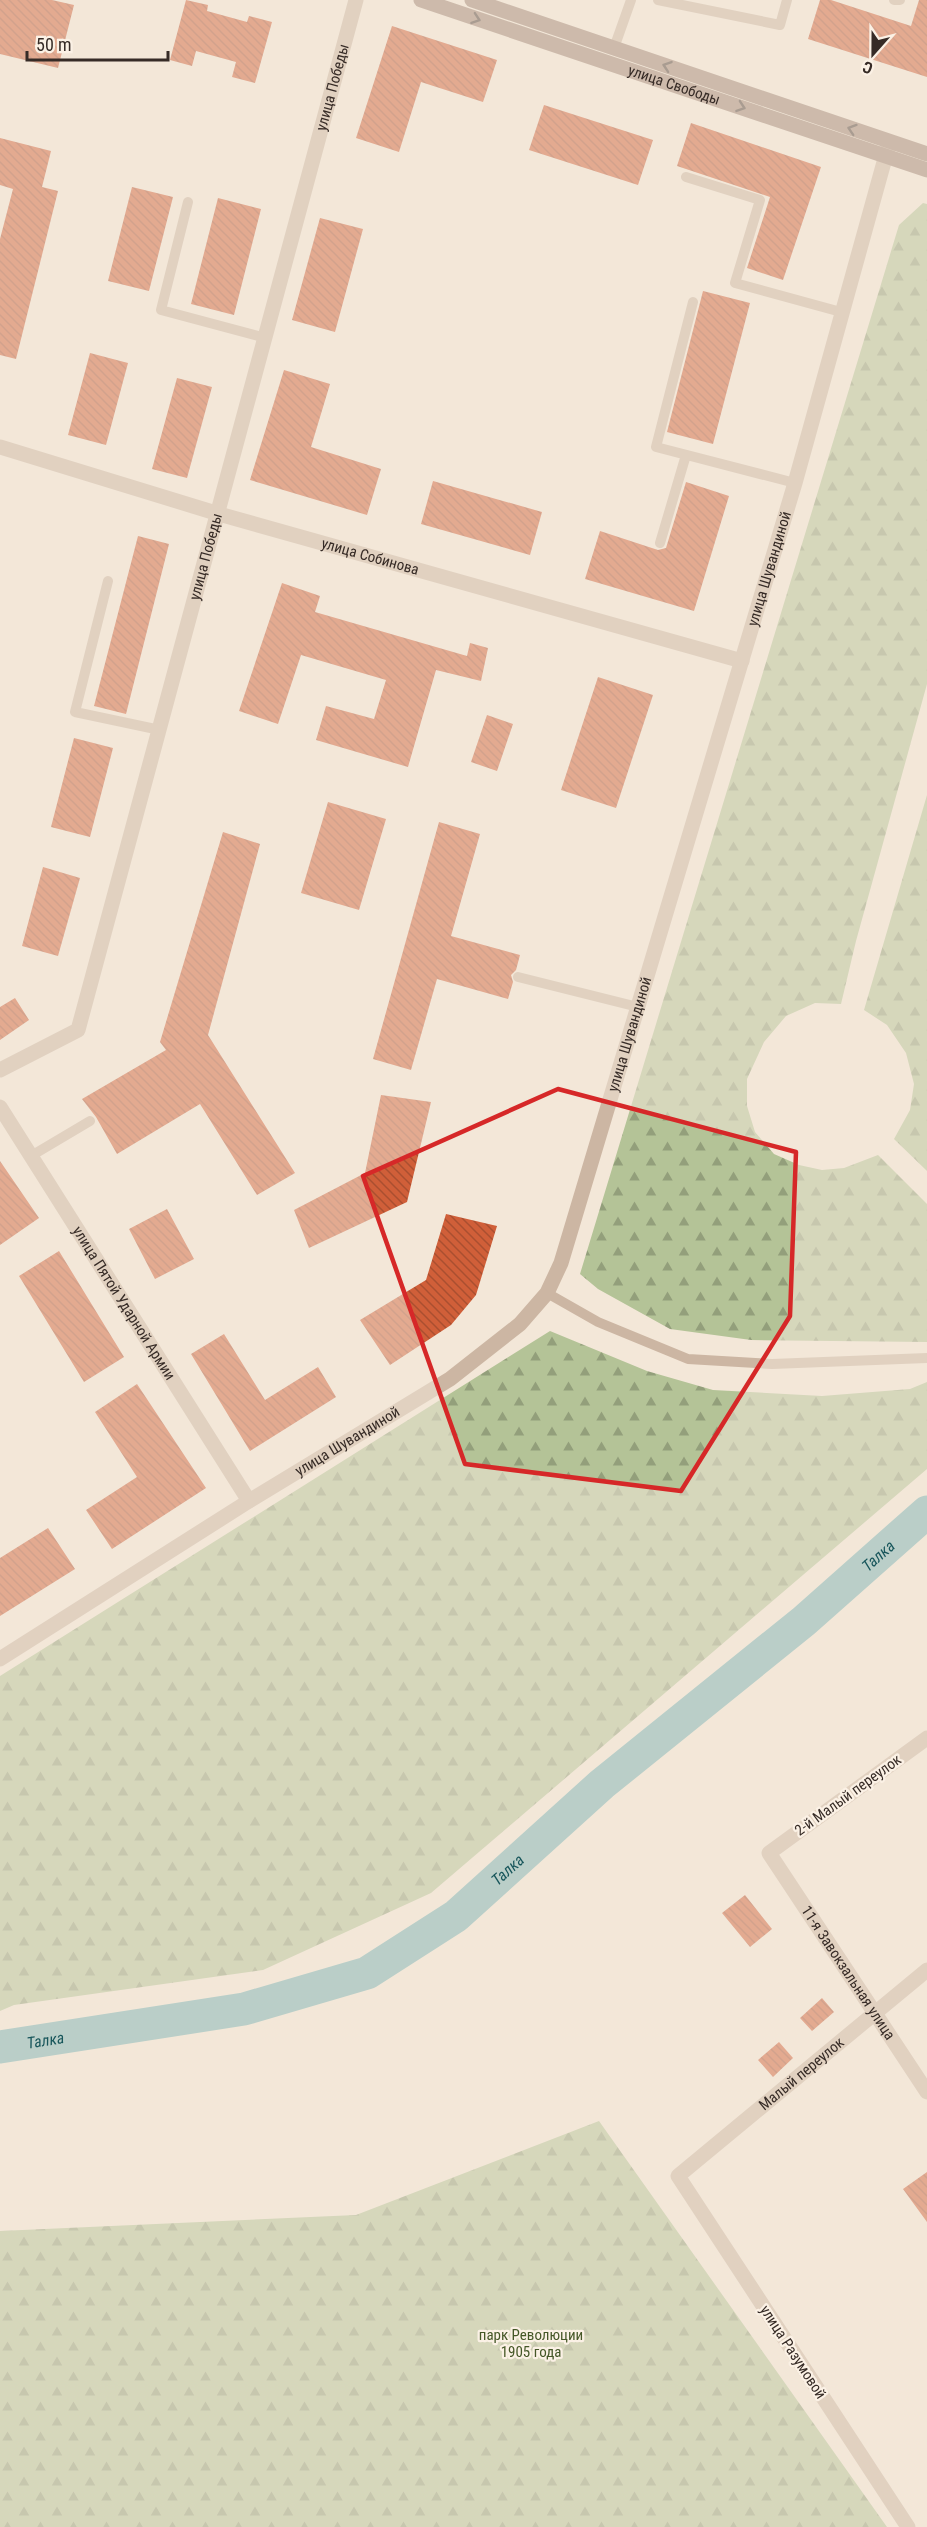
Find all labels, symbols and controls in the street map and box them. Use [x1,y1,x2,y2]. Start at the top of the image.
one-way arrow [470,11,481,24]
scale bar [27,24,168,62]
north arrow [843,24,903,84]
text: 50 m [36,34,71,55]
street label: улица Победы [312,42,353,133]
text: С [860,57,875,78]
street label: улица Свободы [626,61,722,109]
one-way arrow [662,61,673,73]
one-way arrow [735,100,746,113]
one-way arrow [847,124,857,136]
street label: улица Шувандиной [744,509,795,628]
street label: улица Победы [185,511,226,602]
street label: улица Собинова [319,534,421,579]
street label: улица Шувандиной [604,975,655,1094]
street label: улица Пятой Ударной Армии [69,1223,179,1383]
street label: улица Шувандиной [292,1403,403,1480]
water label: Талка [858,1536,899,1575]
street label: 2-й Малый переулок [791,1750,905,1840]
water label: Талка [487,1850,528,1890]
street label: 11-я Завокзальная улица [797,1902,899,2043]
water label: Талка [26,2028,65,2053]
street label: Малый переулок [755,2033,848,2114]
street label: улица Разумовой [756,2302,830,2402]
park label: парк Революции 1905 года [479,2326,583,2361]

